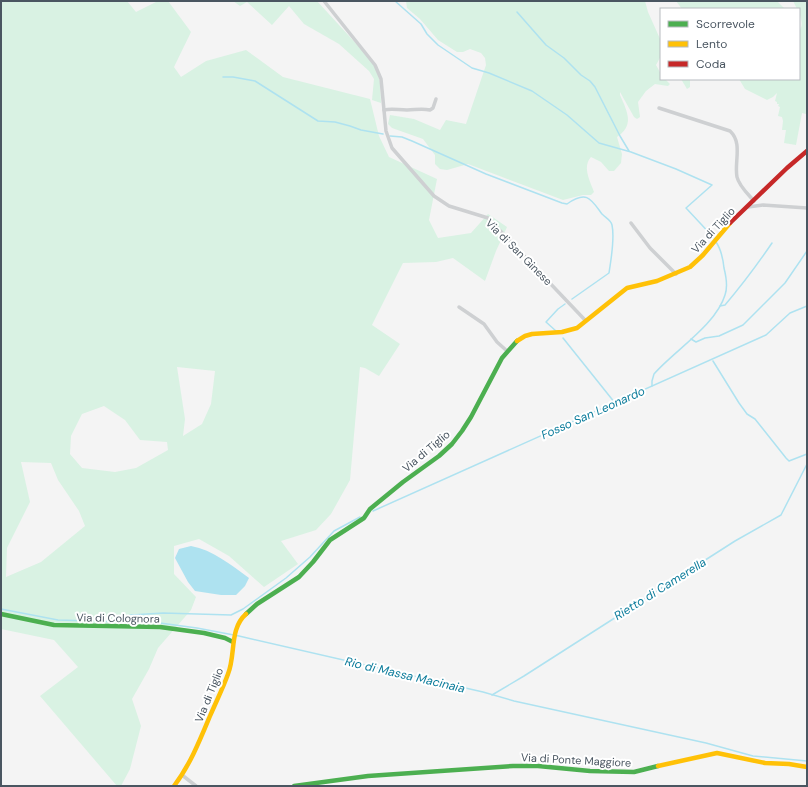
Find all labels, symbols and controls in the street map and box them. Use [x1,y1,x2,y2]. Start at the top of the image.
legend [660,8,800,80]
text: Scorrevole [696,16,755,32]
text: Lento [696,36,727,52]
text: Coda [696,56,726,72]
street label: Via di Tiglio [688,204,738,256]
street label: Via di San Ginese [483,216,555,288]
water label: Fosso San Leonardo [539,383,647,443]
street label: Via di Tiglio [399,427,453,475]
water label: Rietto di Camerella [611,554,710,624]
street label: Via di Colognora [76,610,160,626]
water label: Rio di Massa Macinaia [343,653,467,697]
street label: Via di Tiglio [192,666,226,724]
street label: Via di Ponte Maggiore [521,750,631,770]

